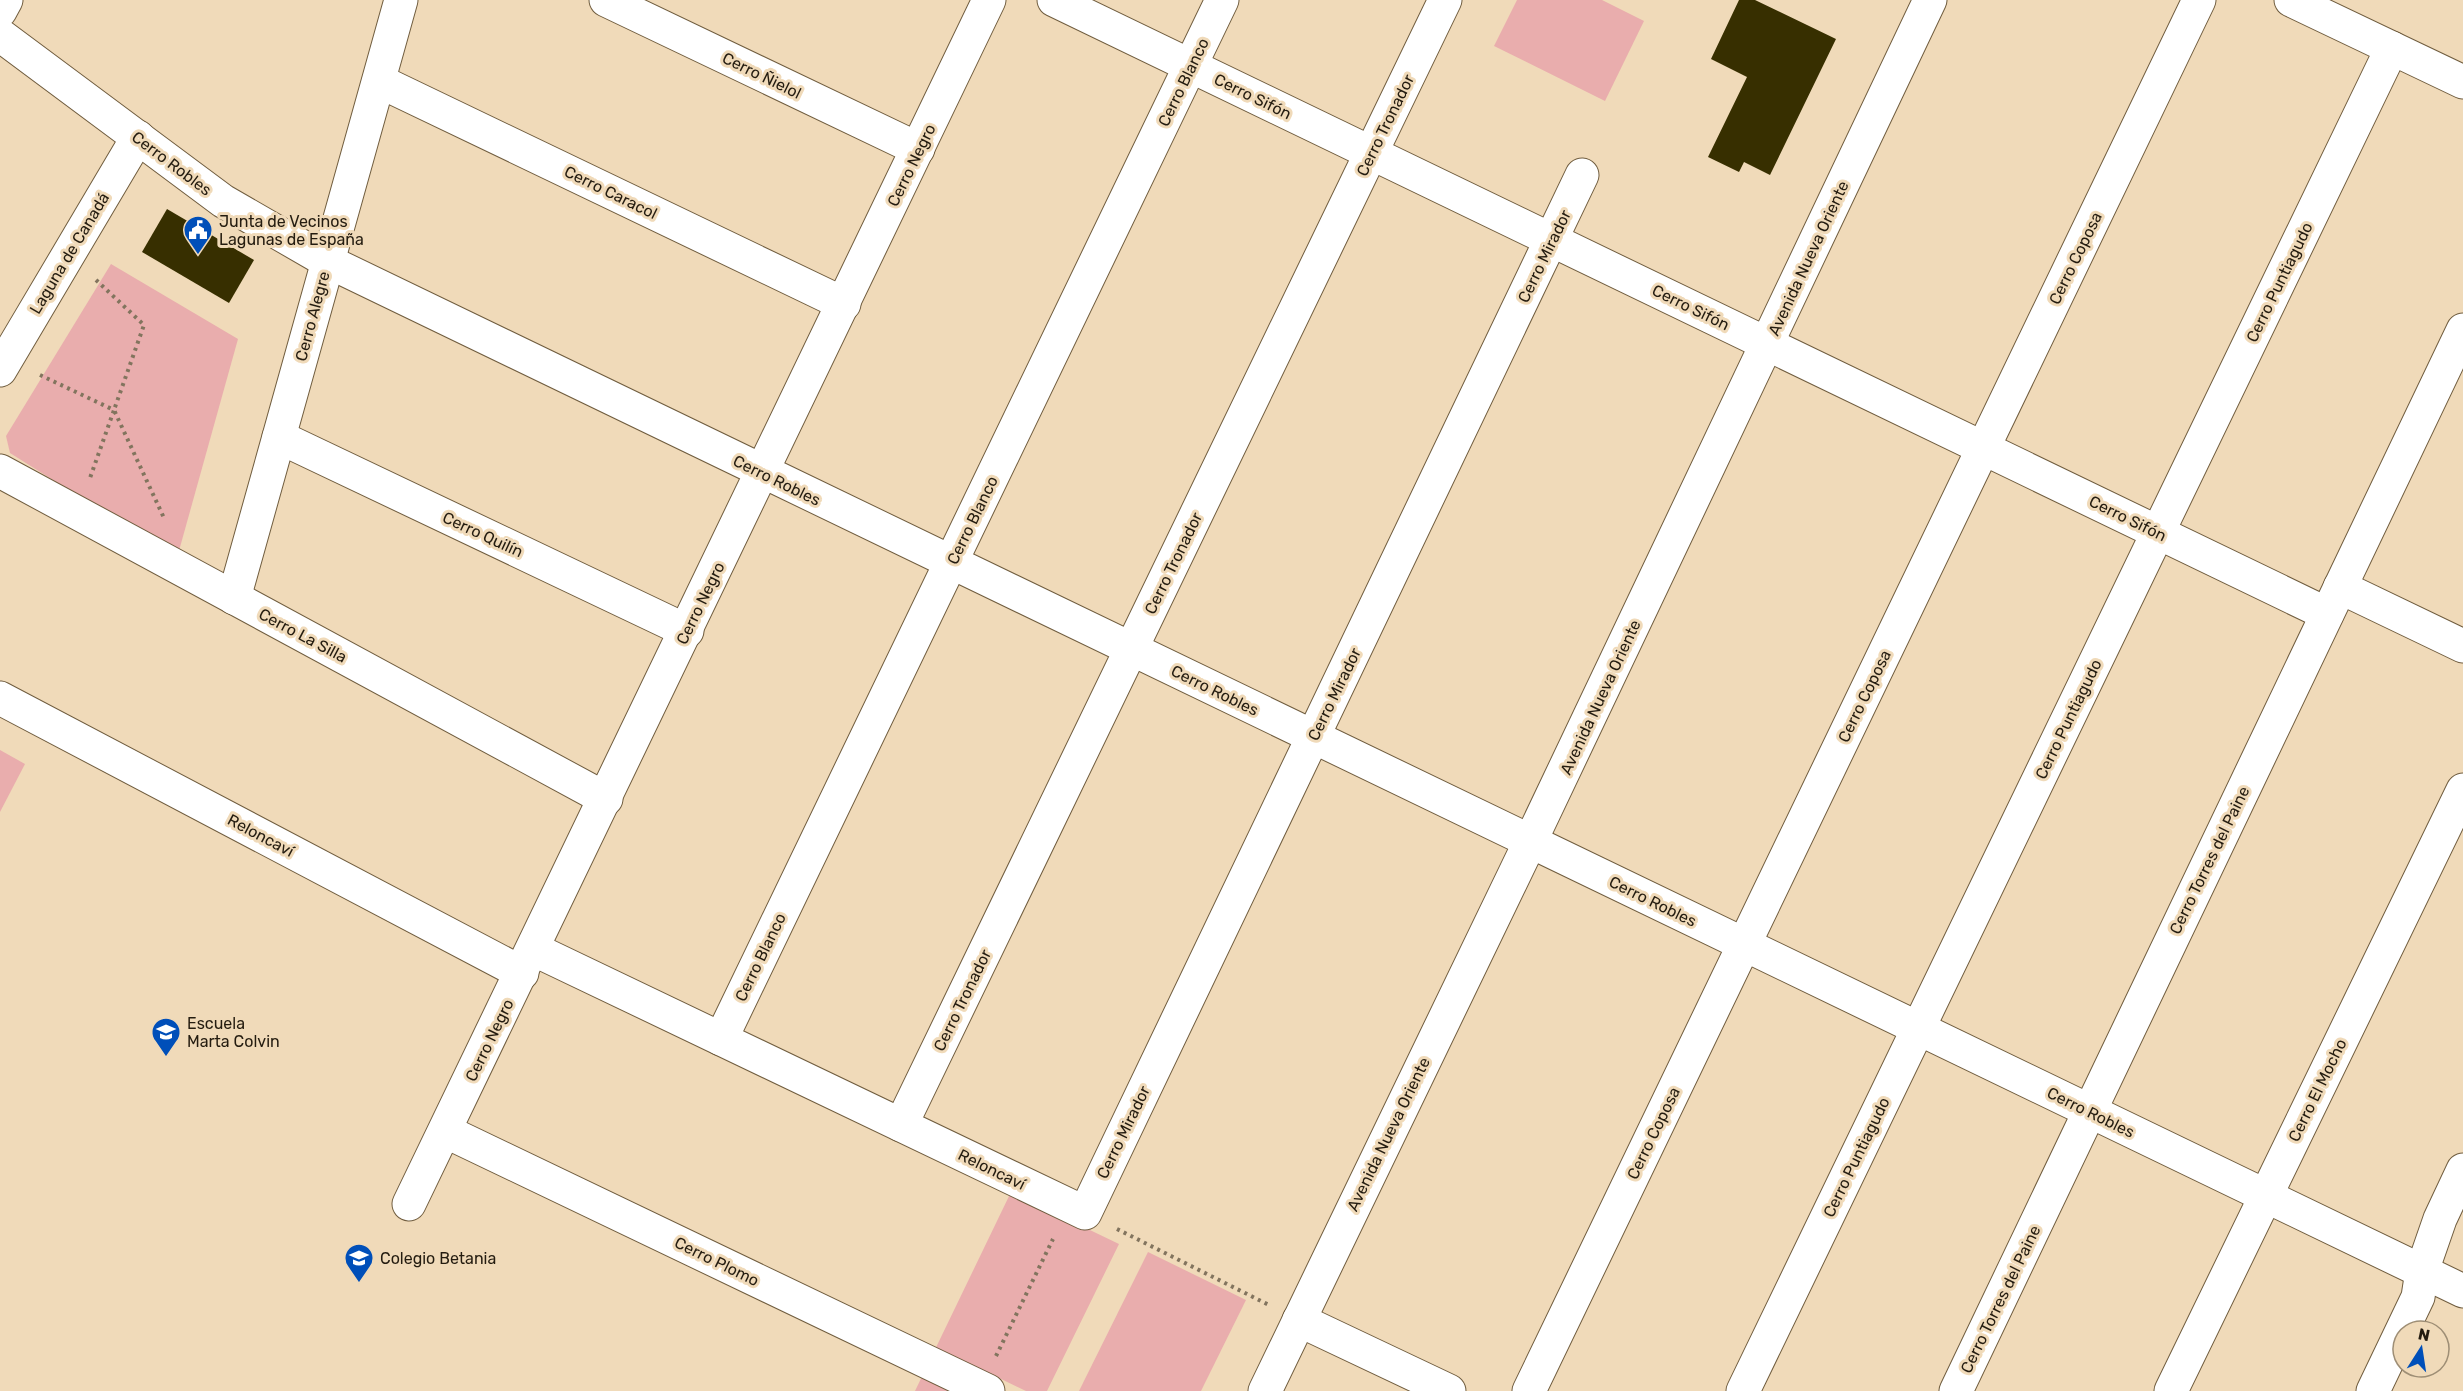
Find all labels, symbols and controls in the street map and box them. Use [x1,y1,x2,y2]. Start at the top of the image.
street label: Cerro Blanco [1154,35,1213,129]
street label: Cerro Ñielol [719,48,804,103]
street label: Cerro Sifón [1211,70,1294,123]
street label: Cerro Tronador [1353,71,1418,179]
street label: Cerro Negro [883,121,940,210]
street label: Cerro Robles [128,127,215,200]
street label: Cerro Caracol [561,162,660,223]
street label: Avenida Nueva Oriente [1764,178,1853,339]
street label: Laguna de Canadá [26,189,113,317]
street label: Cerro Mirador [1514,207,1575,306]
street label: Cerro Coposa [2045,209,2106,307]
place label: Junta de Vecinos Lagunas de España [219,212,364,249]
public building icon: Junta de Vecinos Lagunas de España [182,214,214,256]
street label: Cerro Puntiagudo [2242,219,2317,345]
street label: Cerro Alegre [291,269,334,363]
street label: Cerro Sifón [1649,281,1732,334]
street label: Cerro Robles [730,451,824,510]
street label: Cerro Blanco [943,473,1002,567]
street label: Cerro Sifón [2086,492,2169,545]
street label: Cerro Quilín [440,508,526,561]
street label: Cerro Tronador [1141,509,1206,617]
street label: Cerro Negro [672,559,729,648]
street label: Cerro La Silla [256,604,350,667]
street label: Avenida Nueva Oriente [1556,617,1645,778]
street label: Cerro Mirador [1304,645,1365,744]
street label: Cerro Coposa [1834,647,1895,745]
street label: Cerro Puntiagudo [2031,656,2106,782]
street label: Cerro Robles [1168,661,1262,720]
street label: Cerro Torres del Paine [2165,783,2254,937]
street label: Reloncaví [224,810,298,861]
street label: Cerro Robles [1606,872,1700,931]
street label: Cerro Blanco [731,910,790,1004]
street label: Cerro Tronador [930,946,995,1054]
street label: Cerro Negro [461,996,518,1085]
place label: Escuela Marta Colvin [187,1014,280,1051]
school or university icon: Escuela Marta Colvin [150,1016,182,1058]
street label: Cerro El Mocho [2284,1036,2351,1145]
street label: Avenida Nueva Oriente [1343,1054,1434,1214]
street label: Cerro Mirador [1093,1083,1154,1182]
street label: Cerro Robles [2044,1083,2138,1142]
street label: Cerro Coposa [1623,1084,1684,1182]
street label: Cerro Puntiagudo [1819,1094,1894,1220]
street label: Reloncaví [955,1145,1029,1194]
street label: Cerro Torres del Paine [1956,1222,2045,1376]
street label: Cerro Plomo [672,1233,762,1290]
school or university icon: Colegio Betania [343,1242,375,1284]
place label: Colegio Betania [380,1249,496,1268]
north arrow [2391,1319,2451,1379]
text: N [2416,1324,2432,1345]

